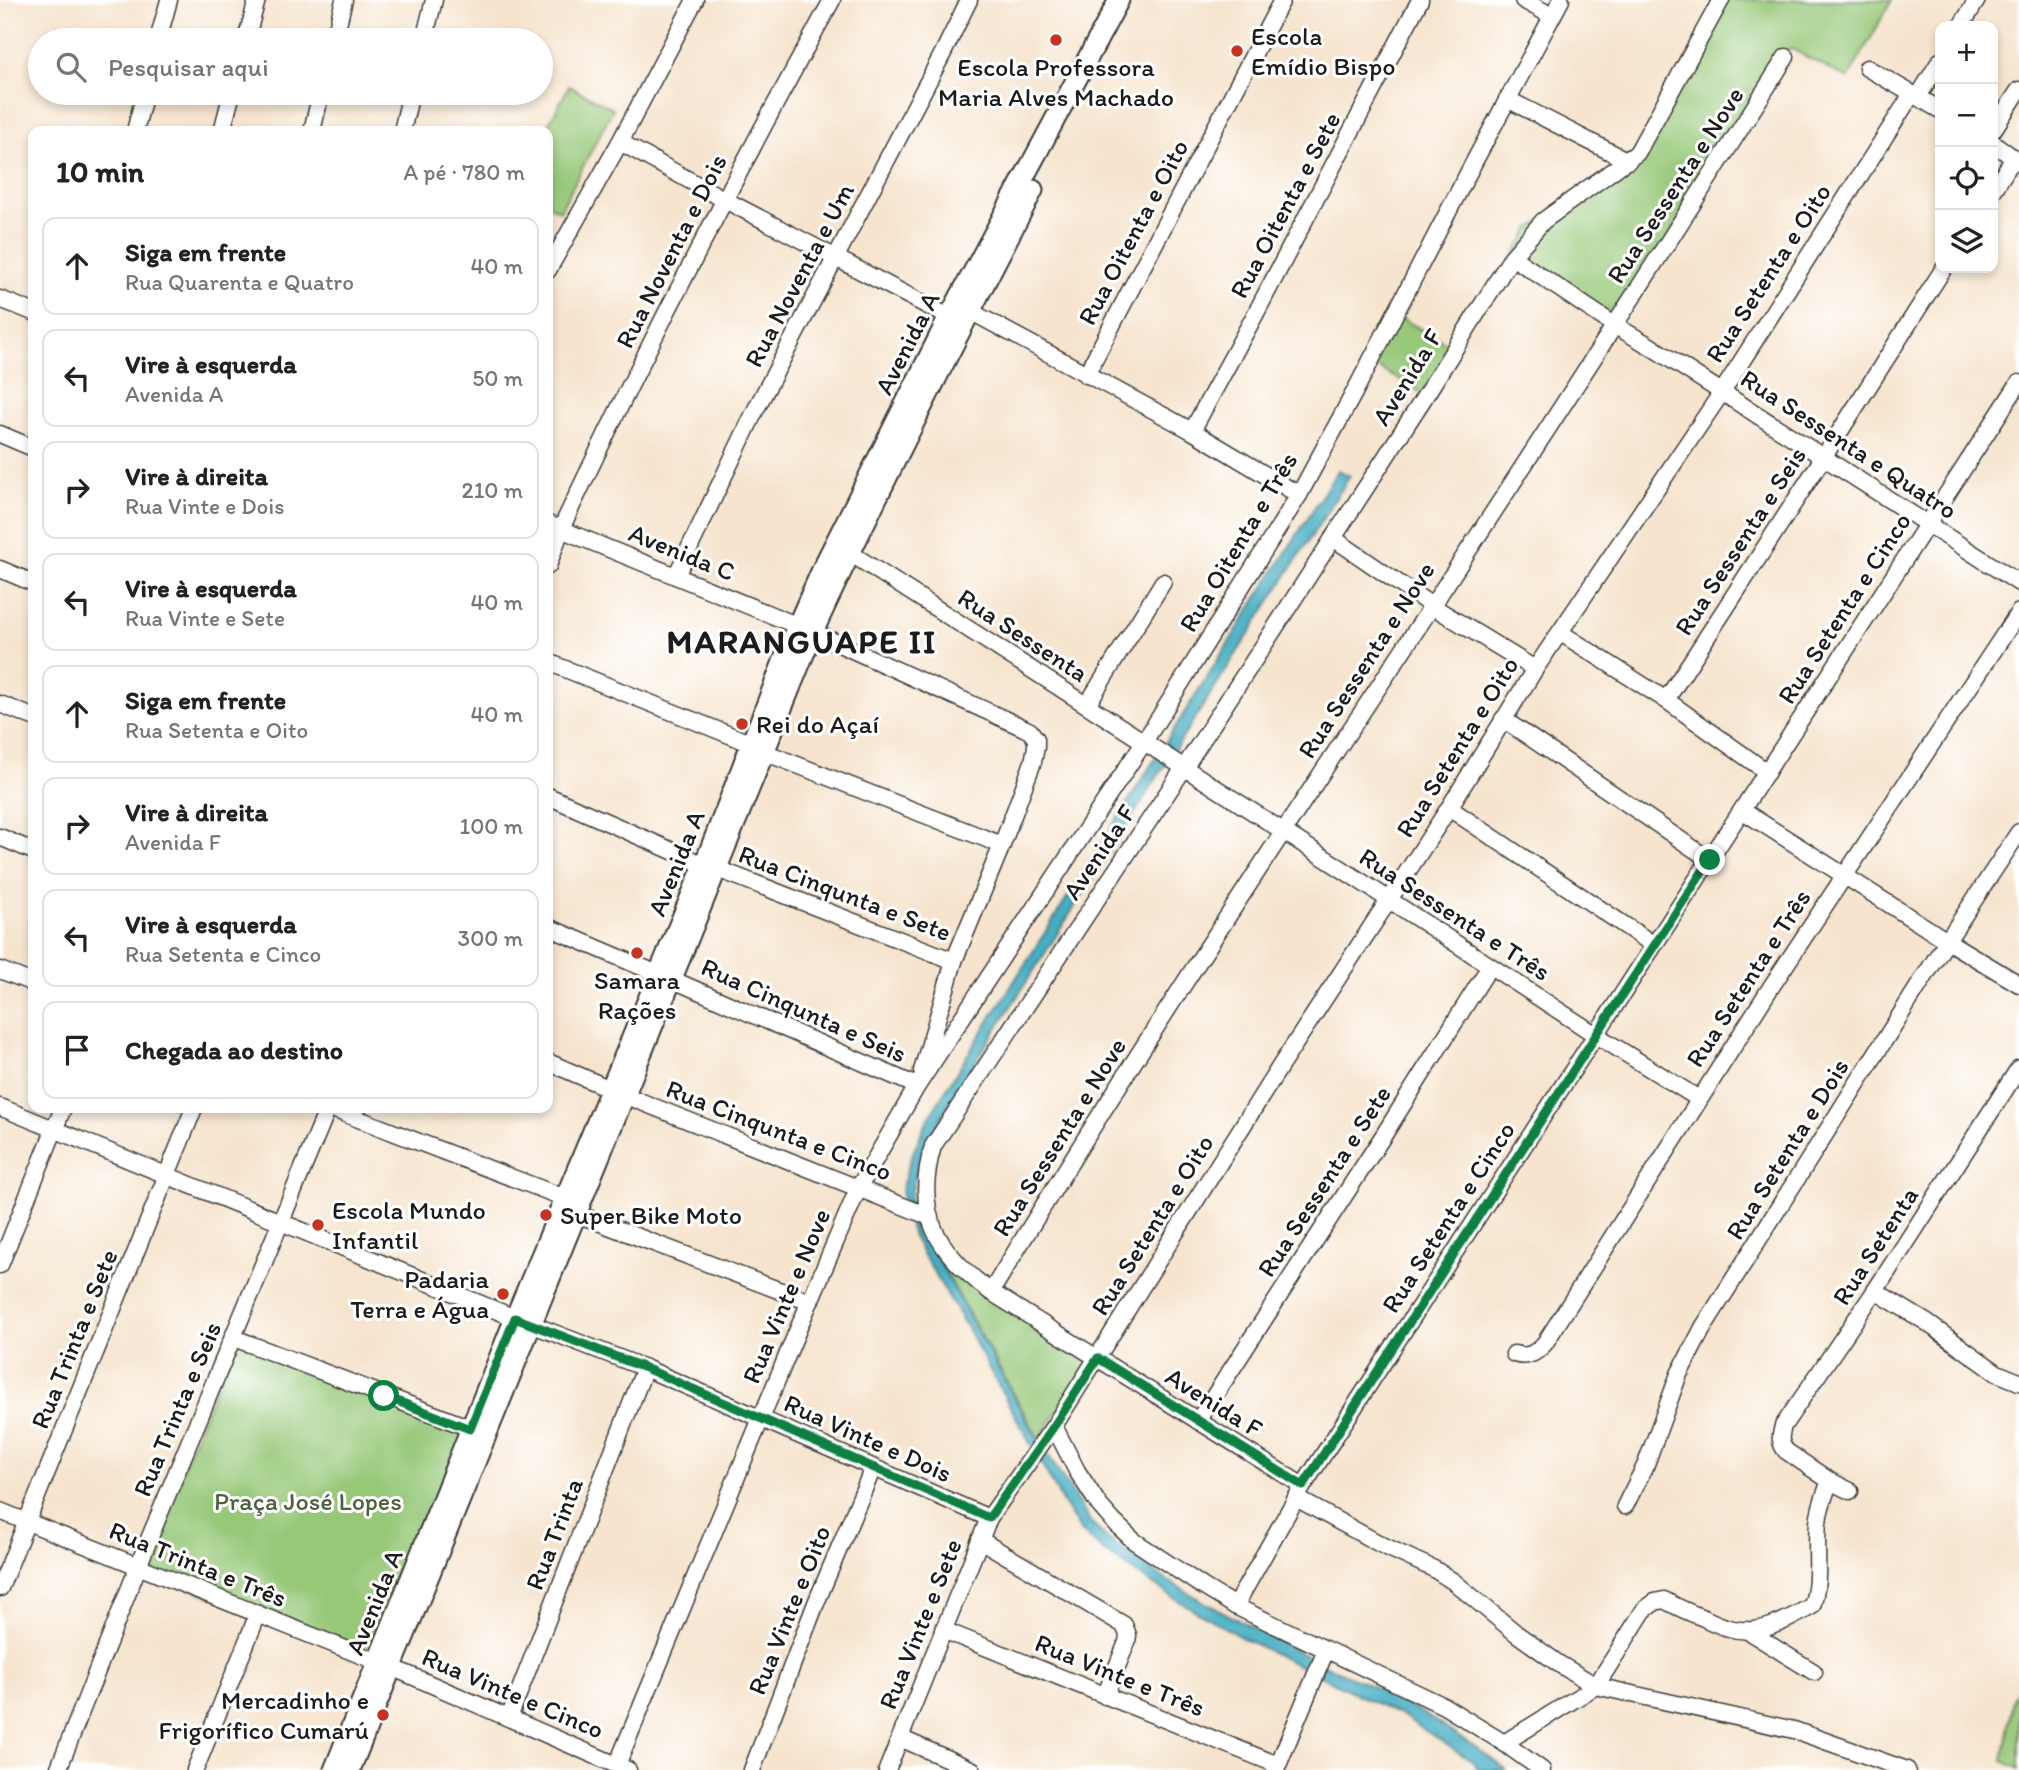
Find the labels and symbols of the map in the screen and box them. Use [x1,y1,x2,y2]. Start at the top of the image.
place label: Escola Emídio Bispo [1251,20,1396,82]
marker: Escola Professora Maria Alves Machado [1048,32,1064,48]
marker: Escola Emídio Bispo [1229,43,1245,59]
place label: Escola Professora Maria Alves Machado [938,51,1174,113]
street label: Rua Sessenta e Nove [1599,81,1751,289]
street label: Rua Oitenta e Sete [1222,106,1348,304]
street label: Rua Oitenta e Oito [1071,134,1195,330]
street label: Rua Noventa e Dois [608,149,734,353]
street label: Rua Noventa e Um [737,177,861,372]
street label: Rua Setenta e Oito [1698,177,1838,369]
street label: Avenida A [867,286,947,400]
street label: Avenida F [1365,322,1450,431]
street label: Rua Sessenta e Quatro [1735,362,1963,526]
street label: Rua Sessenta e Seis [1667,441,1813,641]
street label: Rua Oitenta e Três [1172,446,1304,638]
street label: Rua Setenta e Cinco [1770,506,1918,710]
street label: Avenida C [624,516,740,588]
street label: Rua Sessenta e Nove [1290,556,1442,764]
street label: Rua Sessenta [952,581,1094,689]
district label: MARANGUAPE II [667,622,937,661]
street label: Rua Setenta e Oito [1389,651,1525,843]
place label: Rei do Açaí [756,708,879,740]
marker: Rei do Açaí [734,716,750,732]
street label: Avenida F [1056,798,1143,906]
street label: Avenida A [640,805,712,921]
street label: Rua Cinqunta e Sete [734,838,956,948]
street label: Rua Sessenta e Três [1353,840,1557,988]
route end [1694,844,1725,875]
street label: Rua Setenta e Três [1679,883,1817,1073]
marker: Samara Rações [629,945,645,961]
street label: Rua Cinqunta e Seis [696,950,912,1070]
place label: Samara Rações [594,964,681,1026]
street label: Rua Sessenta e Nove [985,1032,1133,1242]
street label: Rua Setenta e Dois [1718,1053,1856,1245]
street label: Rua Cinqunta e Cinco [662,1072,896,1188]
street label: Rua Sessenta e Sete [1250,1079,1398,1283]
street label: Rua Setenta e Cinco [1374,1115,1522,1319]
street label: Rua Setenta e Oito [1084,1129,1220,1321]
street label: Rua Setenta [1825,1181,1925,1311]
place label: Escola Mundo Infantil [332,1194,486,1256]
place label: Super Bike Moto [560,1199,742,1231]
street label: Rua Vinte e Nove [735,1204,837,1388]
marker: Super Bike Moto [538,1207,554,1223]
marker: Escola Mundo Infantil [310,1217,326,1233]
street label: Rua Trinta e Sete [23,1245,125,1433]
place label: Padaria Terra e Água [350,1263,489,1325]
marker: Padaria Terra e Água [495,1286,511,1302]
street label: Rua Trinta e Seis [126,1317,228,1501]
street label: Avenida F [1160,1360,1269,1445]
route start [368,1380,399,1411]
street label: Rua Vinte e Dois [779,1387,957,1489]
street label: Rua Trinta [518,1473,590,1595]
park label: Praça José Lopes [214,1485,402,1517]
street label: Rua Trinta e Três [105,1514,291,1614]
street label: Rua Vinte e Oito [740,1521,838,1699]
street label: Rua Vinte e Sete [871,1534,969,1714]
street label: Avenida A [338,1544,410,1660]
street label: Rua Vinte e Três [1030,1626,1210,1724]
street label: Rua Vinte e Cinco [417,1640,609,1746]
place label: Mercadinho e Frigorífico Cumarú [158,1684,369,1746]
marker: Mercadinho e Frigorífico Cumarú [375,1707,391,1723]

